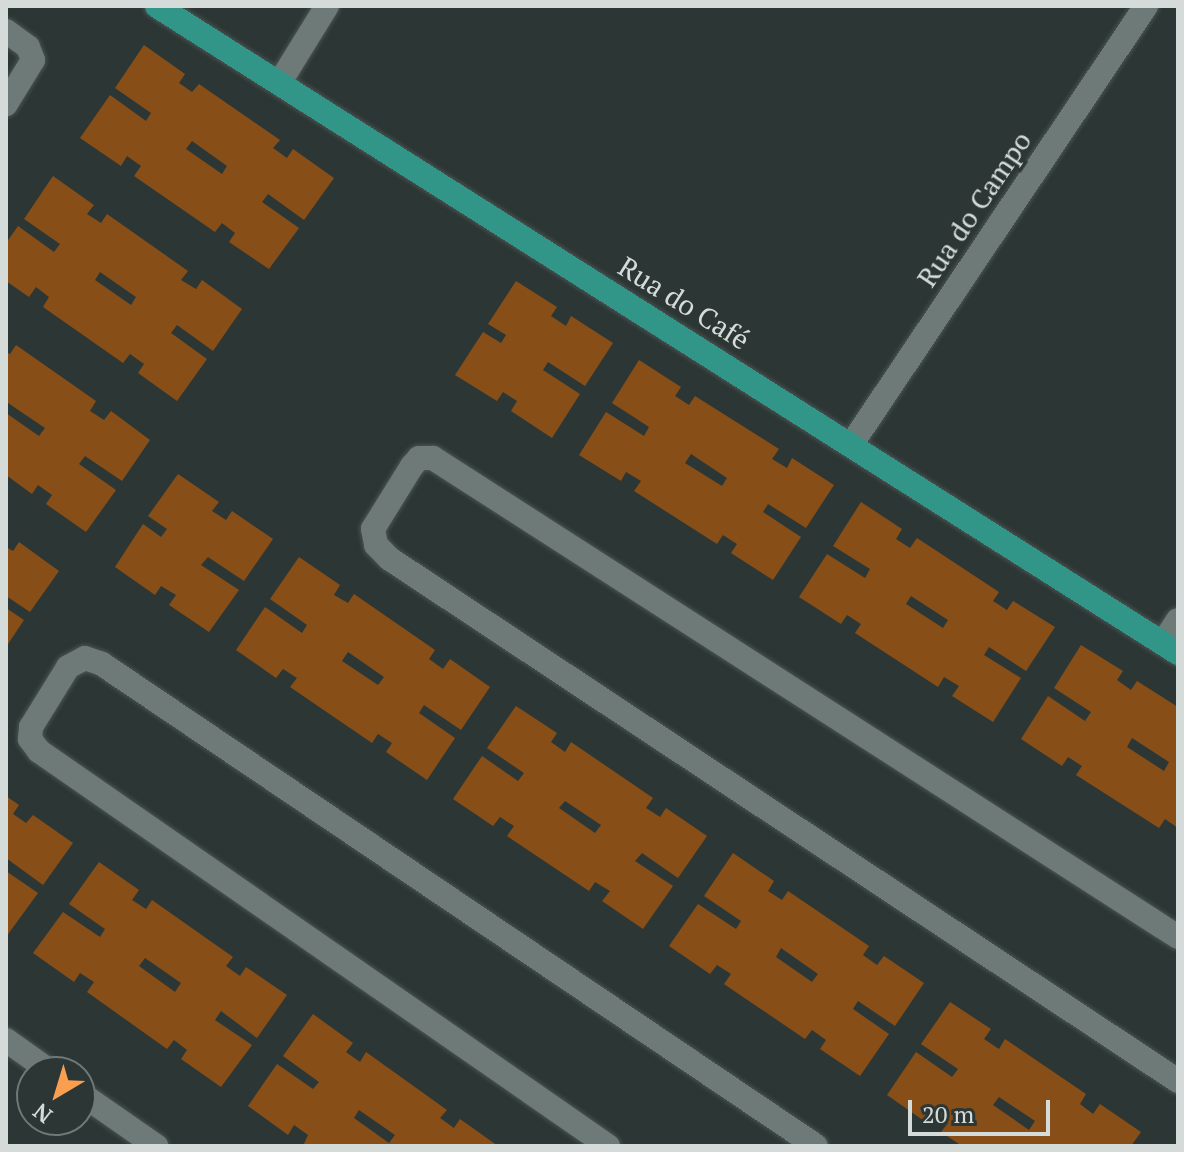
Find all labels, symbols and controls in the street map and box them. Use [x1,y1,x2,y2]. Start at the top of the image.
street label: Rua do Campo [910,125,1038,293]
street label: Rua do Café [612,250,756,356]
north arrow [16,1056,96,1136]
scale bar [912,1084,1054,1134]
text: N [27,1097,58,1130]
text: 20 m [922,1098,974,1130]

